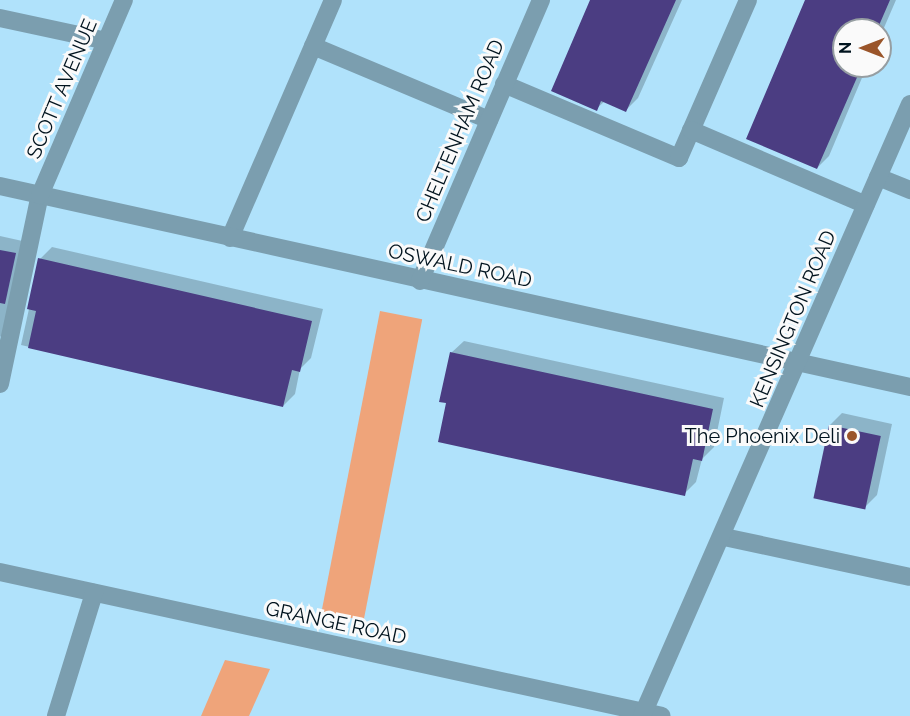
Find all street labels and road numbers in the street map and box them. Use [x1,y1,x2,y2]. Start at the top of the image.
street label: SCOTT AVENUE [22,15,102,163]
street label: CHELTENHAM ROAD [411,36,509,226]
street label: KENSINGTON ROAD [745,227,841,411]
street label: OSWALD ROAD [386,239,534,293]
street label: GRANGE ROAD [263,596,409,650]

